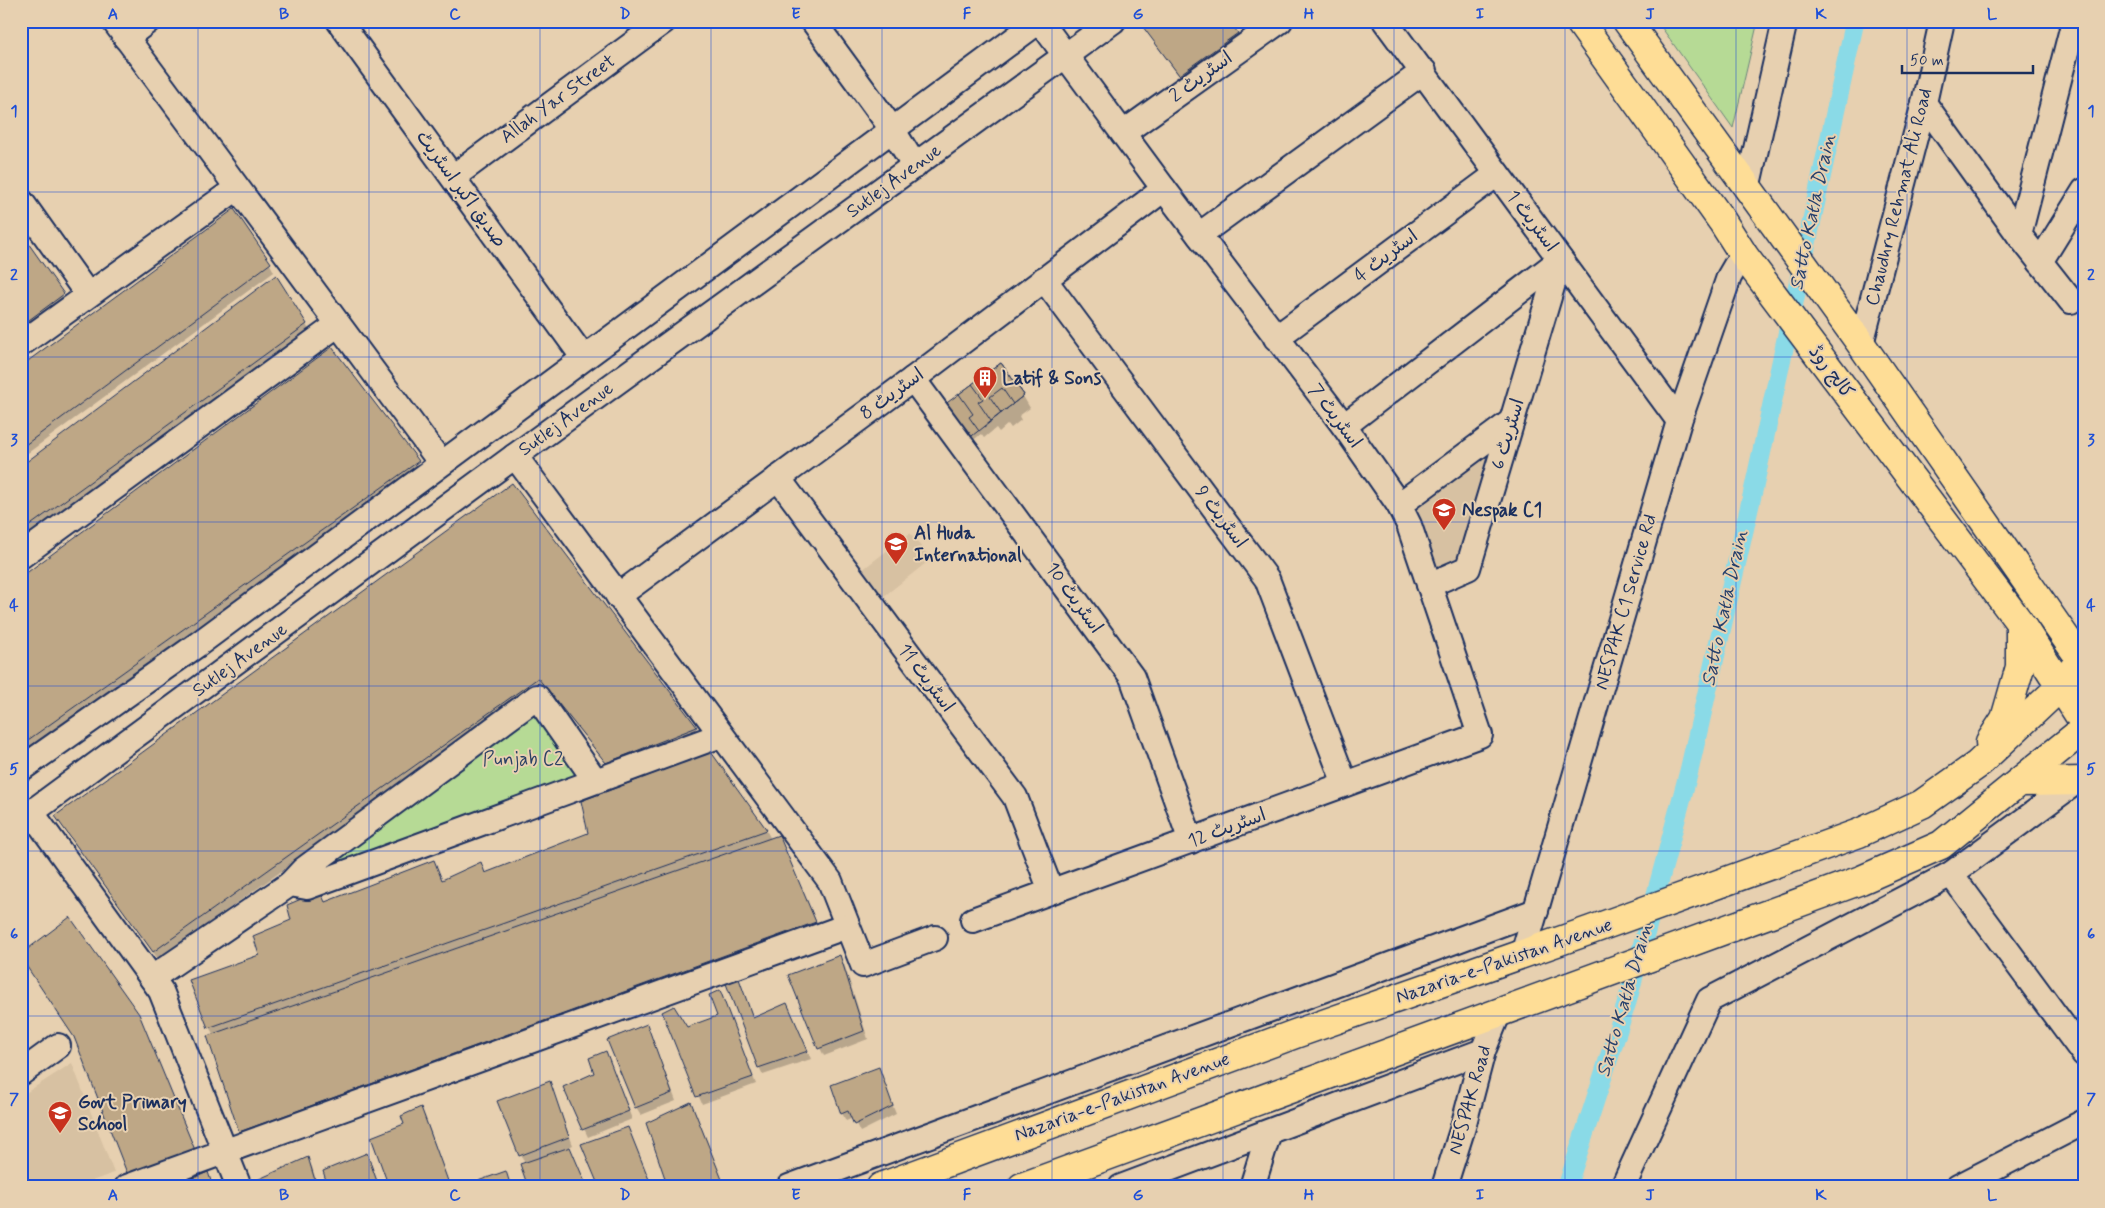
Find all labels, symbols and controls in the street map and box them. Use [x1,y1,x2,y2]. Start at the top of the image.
text: A [108,4,118,25]
text: B [279,4,289,25]
text: C [449,4,461,25]
text: D [619,4,631,25]
text: E [791,4,801,25]
text: F [963,4,972,25]
text: G [1133,4,1144,25]
text: H [1304,4,1315,25]
text: I [1476,4,1485,25]
text: J [1645,4,1655,25]
text: K [1815,4,1827,25]
text: L [1987,4,1998,25]
scale bar [1902,42,2034,74]
street label: اسٹریٹ 2 [1164,46,1238,108]
street label: Allah Yar Street [495,49,621,149]
text: 50 m [1910,51,1944,71]
street label: Chaudhry Rehmat Ali Road [1860,86,1938,308]
text: 1 [10,101,18,122]
text: 1 [2087,101,2095,122]
street label: صدیق اکبر اسٹریٹ [410,125,512,253]
water label: Satto Katla Drain [1783,131,1843,293]
street label: Sutlej Avenue [841,138,947,224]
street label: اسٹریٹ 1 [1500,185,1564,257]
street label: اسٹریٹ 4 [1349,224,1423,288]
text: 2 [10,265,18,286]
text: 2 [2087,265,2095,286]
street label: کالج روڈ [1803,340,1859,404]
street label: اسٹریٹ 8 [855,362,929,426]
building icon: Latif & Sons [972,365,998,399]
place label: Latif & Sons [1002,366,1102,391]
street label: Sutlej Avenue [513,376,619,462]
street label: اسٹریٹ 7 [1303,379,1367,453]
street label: اسٹریٹ 6 [1485,396,1531,472]
text: 3 [10,430,18,451]
text: 3 [2087,430,2095,451]
street label: اسٹریٹ 9 [1189,481,1253,553]
school or university icon: Nespak C1 [1431,497,1457,531]
place label: Nespak C1 [1462,498,1542,523]
street label: NESPAK C1 Service Rd [1589,511,1663,693]
place label: Al Huda International [914,521,1022,568]
water label: Satto Katla Drain [1695,527,1755,689]
school or university icon: Al Huda International [883,531,909,565]
street label: اسٹریٹ 10 [1040,557,1108,639]
text: 4 [9,595,19,616]
text: 4 [2086,595,2096,616]
street label: Sutlej Avenue [187,617,293,703]
street label: اسٹریٹ 11 [892,639,960,717]
park label: Punjab C2 [483,747,563,773]
text: 5 [9,759,19,780]
text: 5 [2086,759,2096,780]
street label: اسٹریٹ 12 [1184,802,1270,854]
street label: Nazaria-e-Pakistan Avenue [1392,912,1616,1010]
water label: Satto Katla Drain [1590,920,1660,1080]
text: 6 [10,924,18,945]
text: 6 [2087,924,2095,945]
street label: NESPAK Road [1443,1043,1497,1157]
street label: Nazaria-e-Pakistan Avenue [1011,1046,1233,1148]
text: 7 [9,1089,19,1110]
text: 7 [2086,1089,2096,1110]
place label: Govt Primary School [78,1090,187,1137]
school or university icon: Govt Primary School [47,1100,73,1134]
text: A [108,1185,118,1206]
text: B [279,1185,289,1206]
text: C [449,1185,461,1206]
text: D [619,1185,631,1206]
text: E [791,1185,801,1206]
text: F [963,1185,972,1206]
text: G [1133,1185,1144,1206]
text: H [1304,1185,1315,1206]
text: I [1476,1185,1485,1206]
text: J [1645,1185,1655,1206]
text: K [1815,1185,1827,1206]
text: L [1987,1185,1998,1206]

